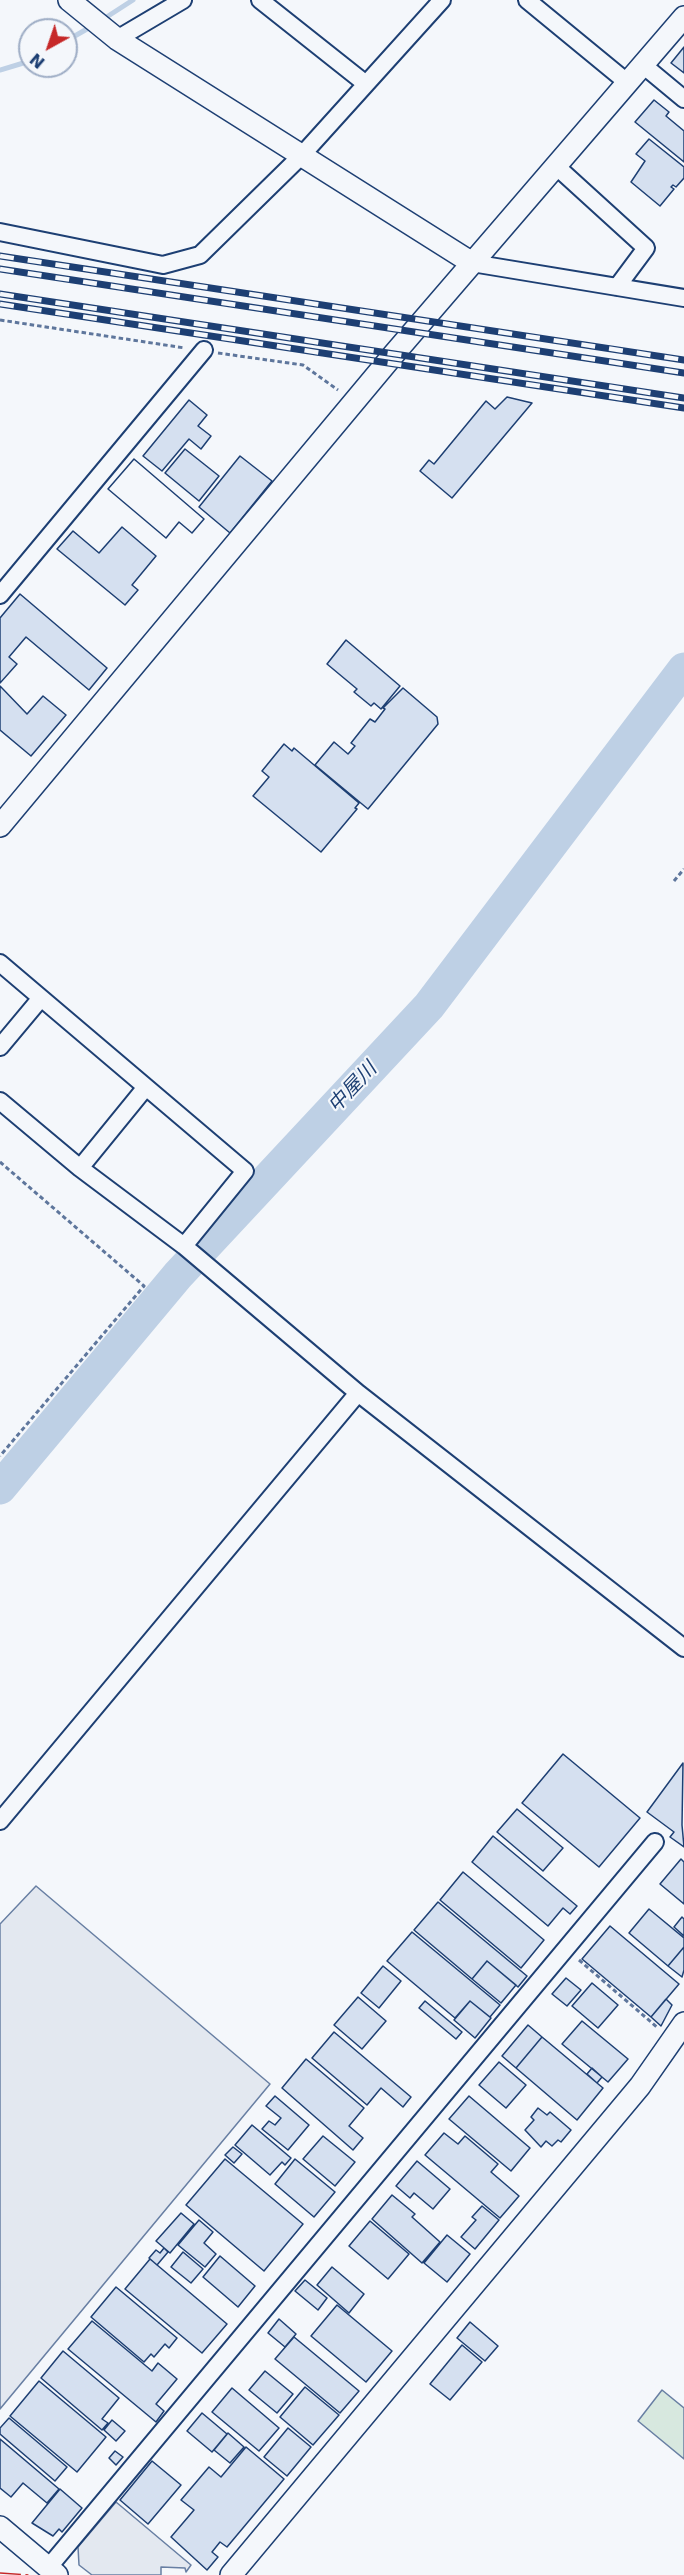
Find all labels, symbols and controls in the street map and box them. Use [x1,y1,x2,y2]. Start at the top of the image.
north arrow [18,18,78,78]
text: N [26,49,49,72]
water label: 中屋川 [324,1058,382,1118]

